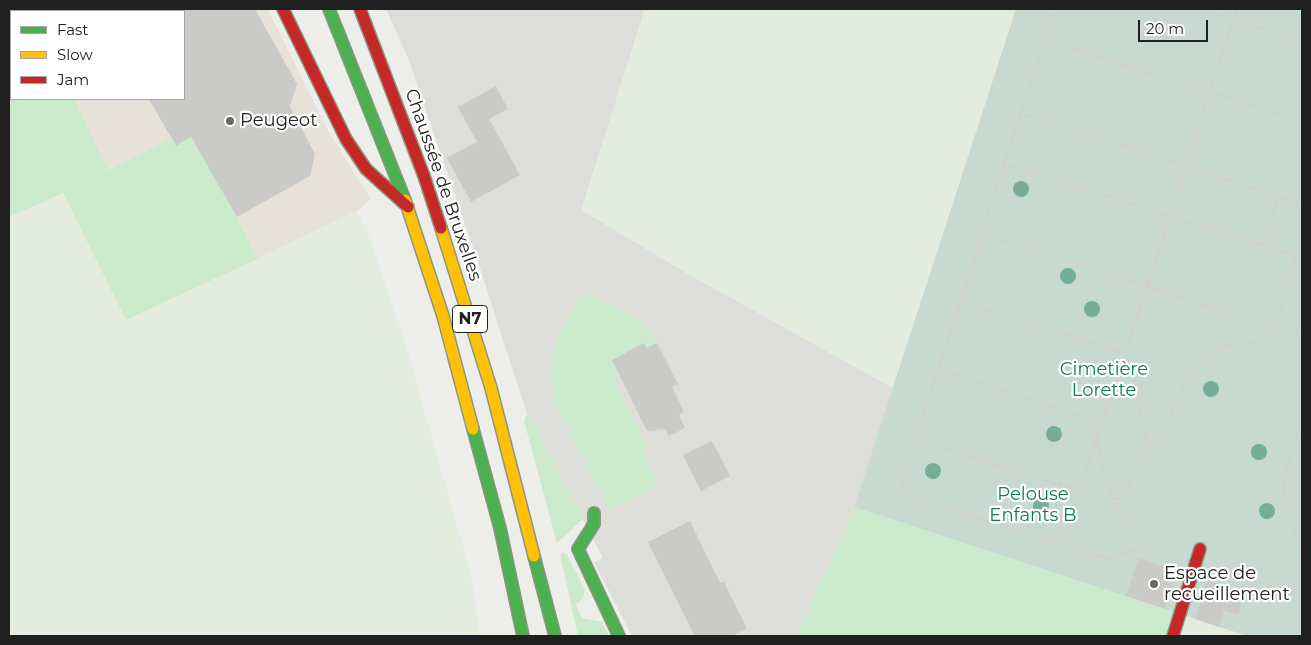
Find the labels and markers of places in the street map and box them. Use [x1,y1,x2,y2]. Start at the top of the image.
place label: Peugeot [240,110,317,132]
marker: Peugeot [224,115,236,127]
place label: Espace de recueillement [1164,563,1290,606]
marker: Espace de recueillement [1148,578,1160,590]

